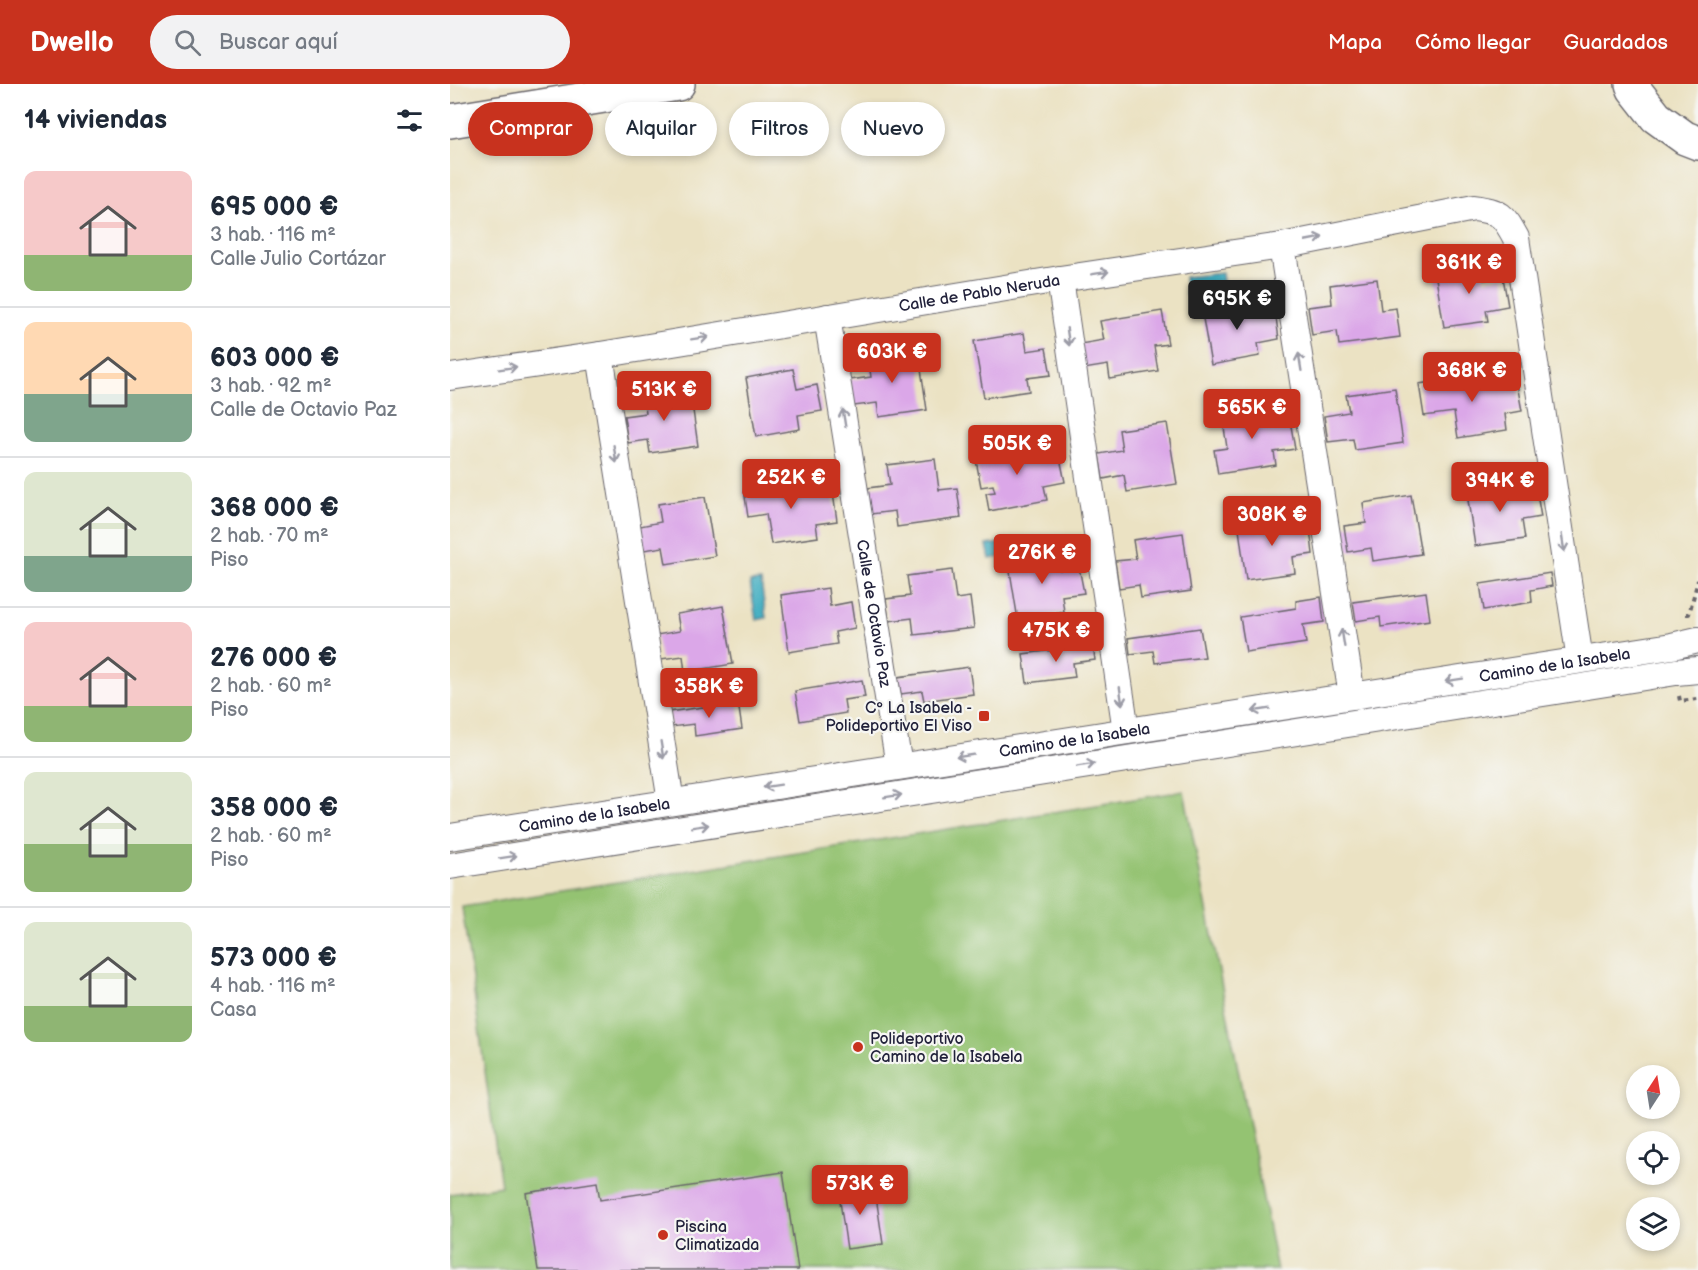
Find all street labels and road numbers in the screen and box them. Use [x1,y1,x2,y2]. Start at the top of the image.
street label: Calle de Pablo Neruda [897,271,1062,316]
street label: Calle de Octavio Paz [852,538,894,689]
street label: Camino de la Isabela [1478,645,1632,687]
street label: Camino de la Isabela [998,720,1152,762]
street label: Camino de la Isabela [518,795,671,837]

